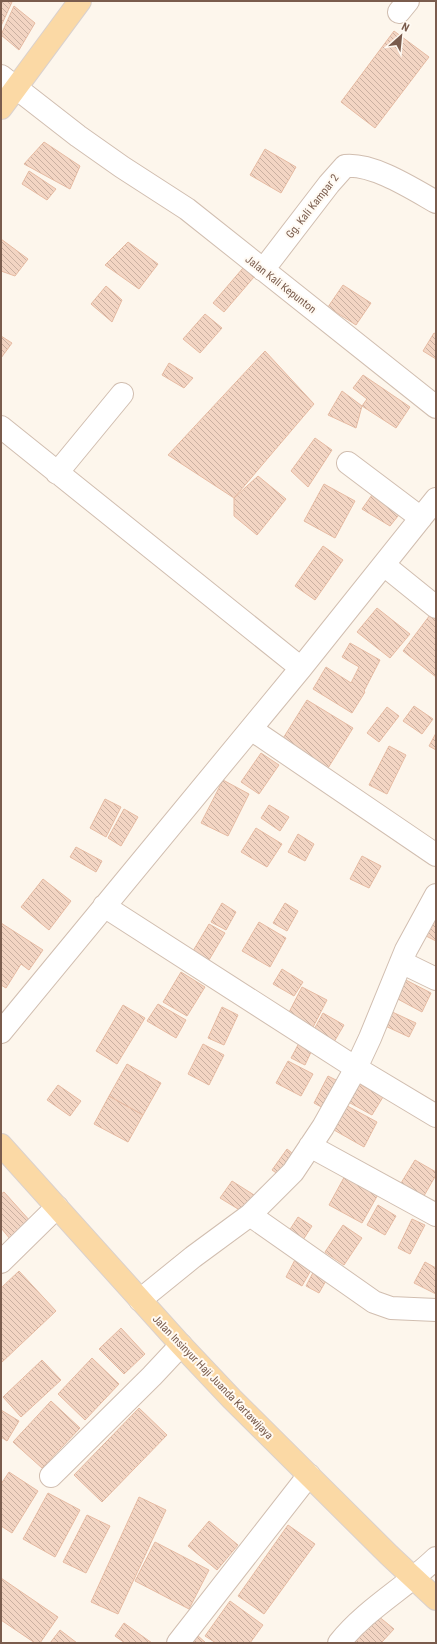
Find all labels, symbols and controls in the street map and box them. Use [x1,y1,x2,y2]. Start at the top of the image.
north arrow [381,16,421,56]
text: N [399,20,411,35]
street label: Gg. Kali Kampar 2 [283,172,341,241]
street label: Jalan Kali Kepunton [243,253,319,316]
street label: Jalan Insinyur Haji Juanda Kartawijaya [150,1313,276,1442]

